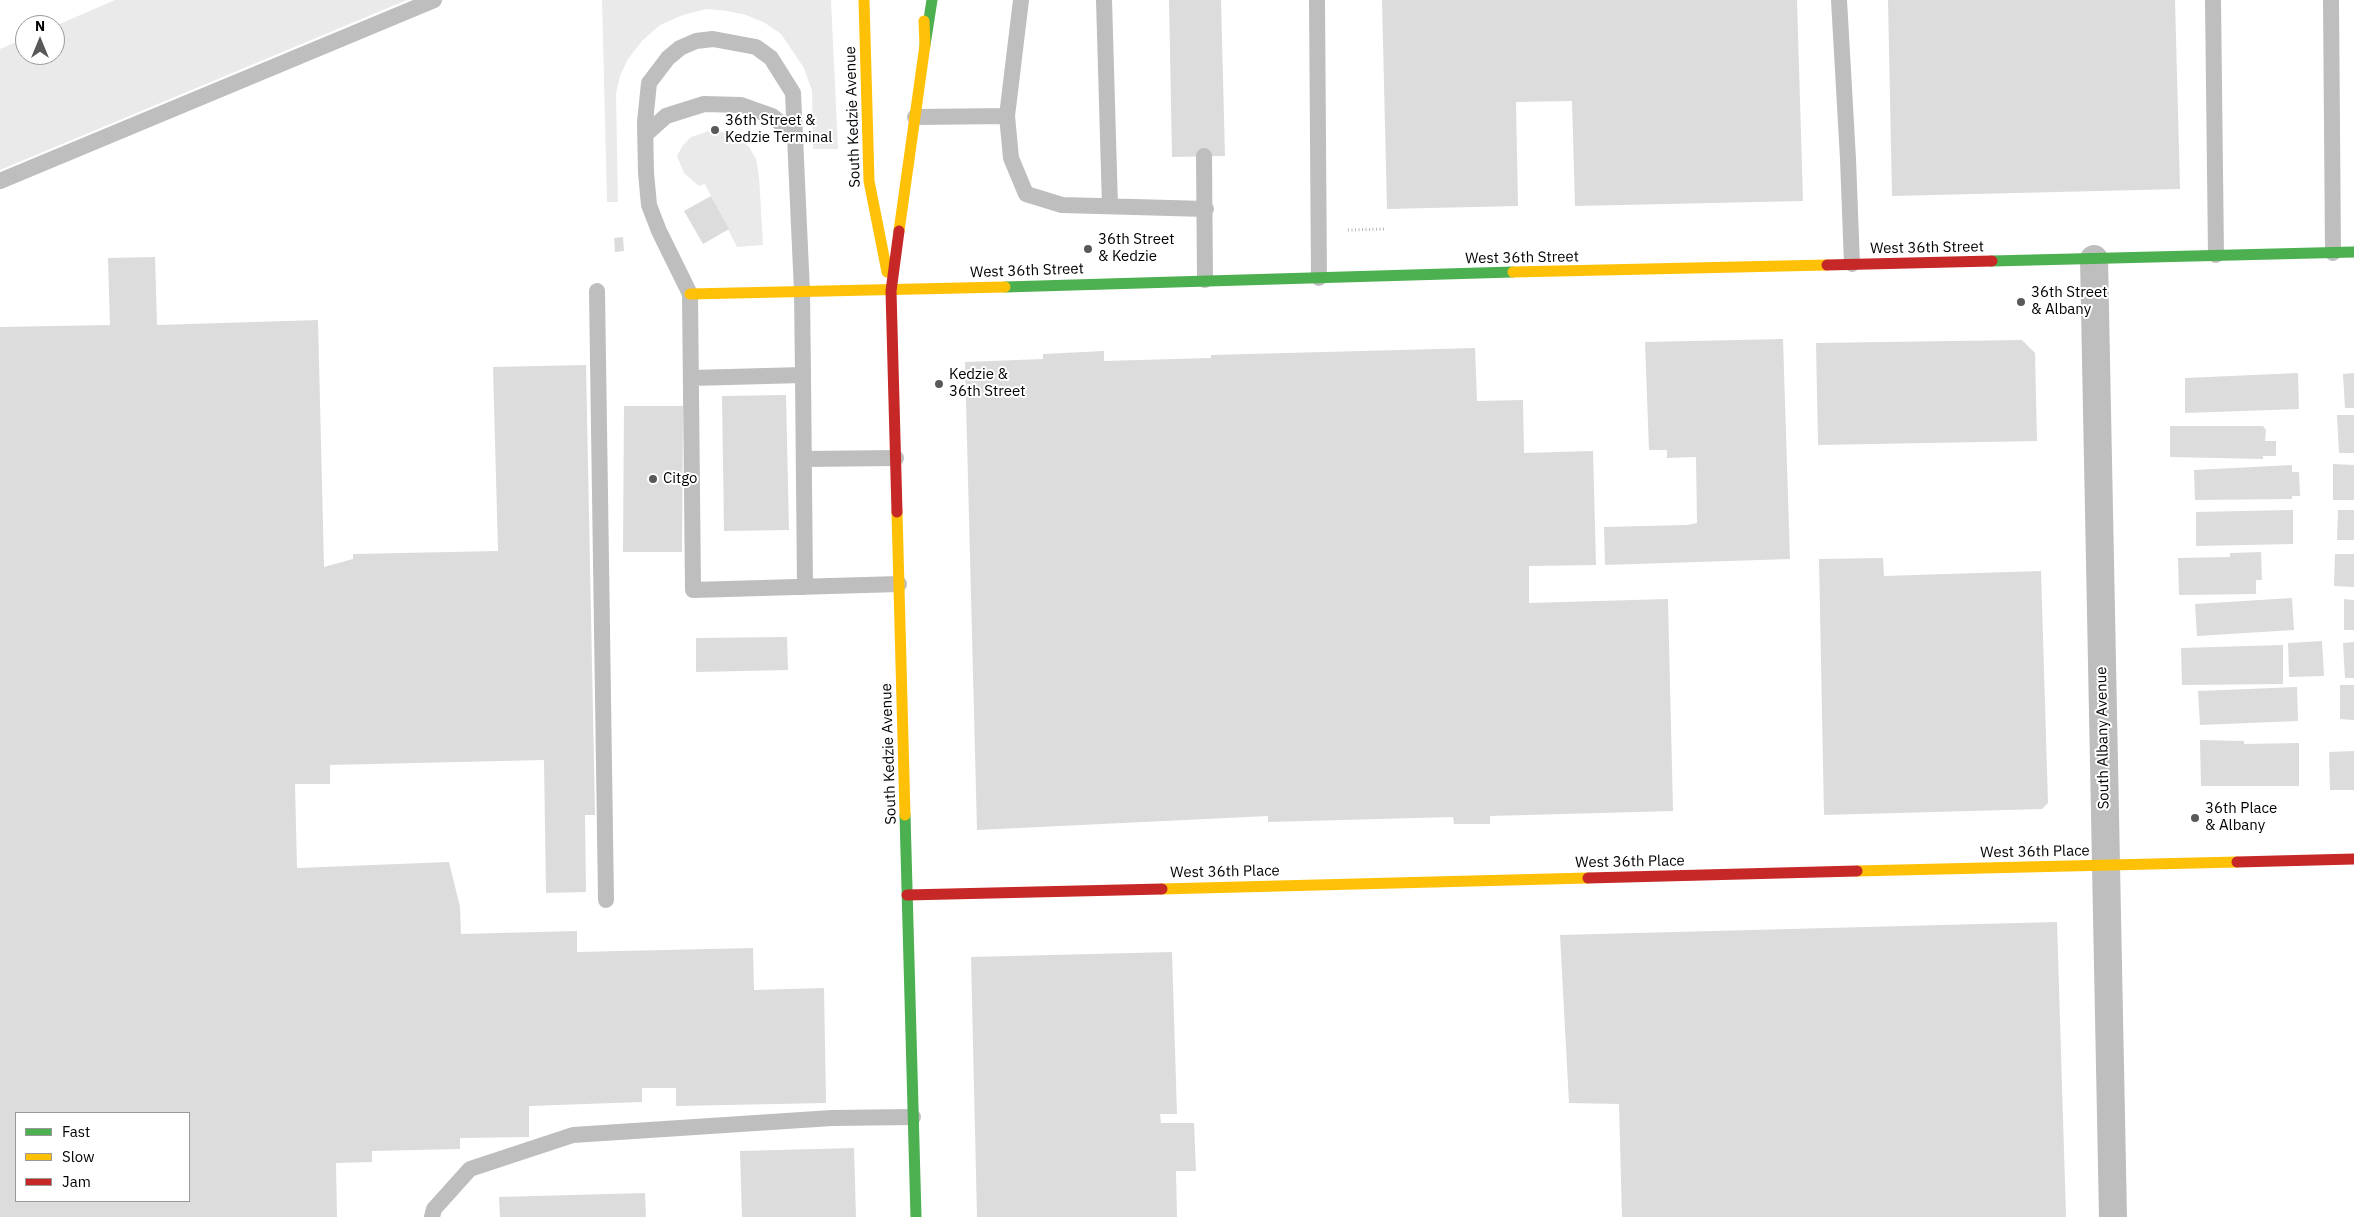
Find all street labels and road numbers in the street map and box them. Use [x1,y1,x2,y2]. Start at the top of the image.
street label: South Kedzie Avenue [842,46,864,188]
street label: West 36th Street [1870,238,1984,258]
street label: West 36th Street [1465,248,1579,268]
street label: West 36th Street [970,260,1084,282]
street label: South Albany Avenue [2093,666,2113,810]
street label: South Kedzie Avenue [878,683,900,825]
street label: West 36th Place [1980,842,2090,862]
street label: West 36th Place [1575,852,1685,872]
street label: West 36th Place [1170,862,1280,882]

